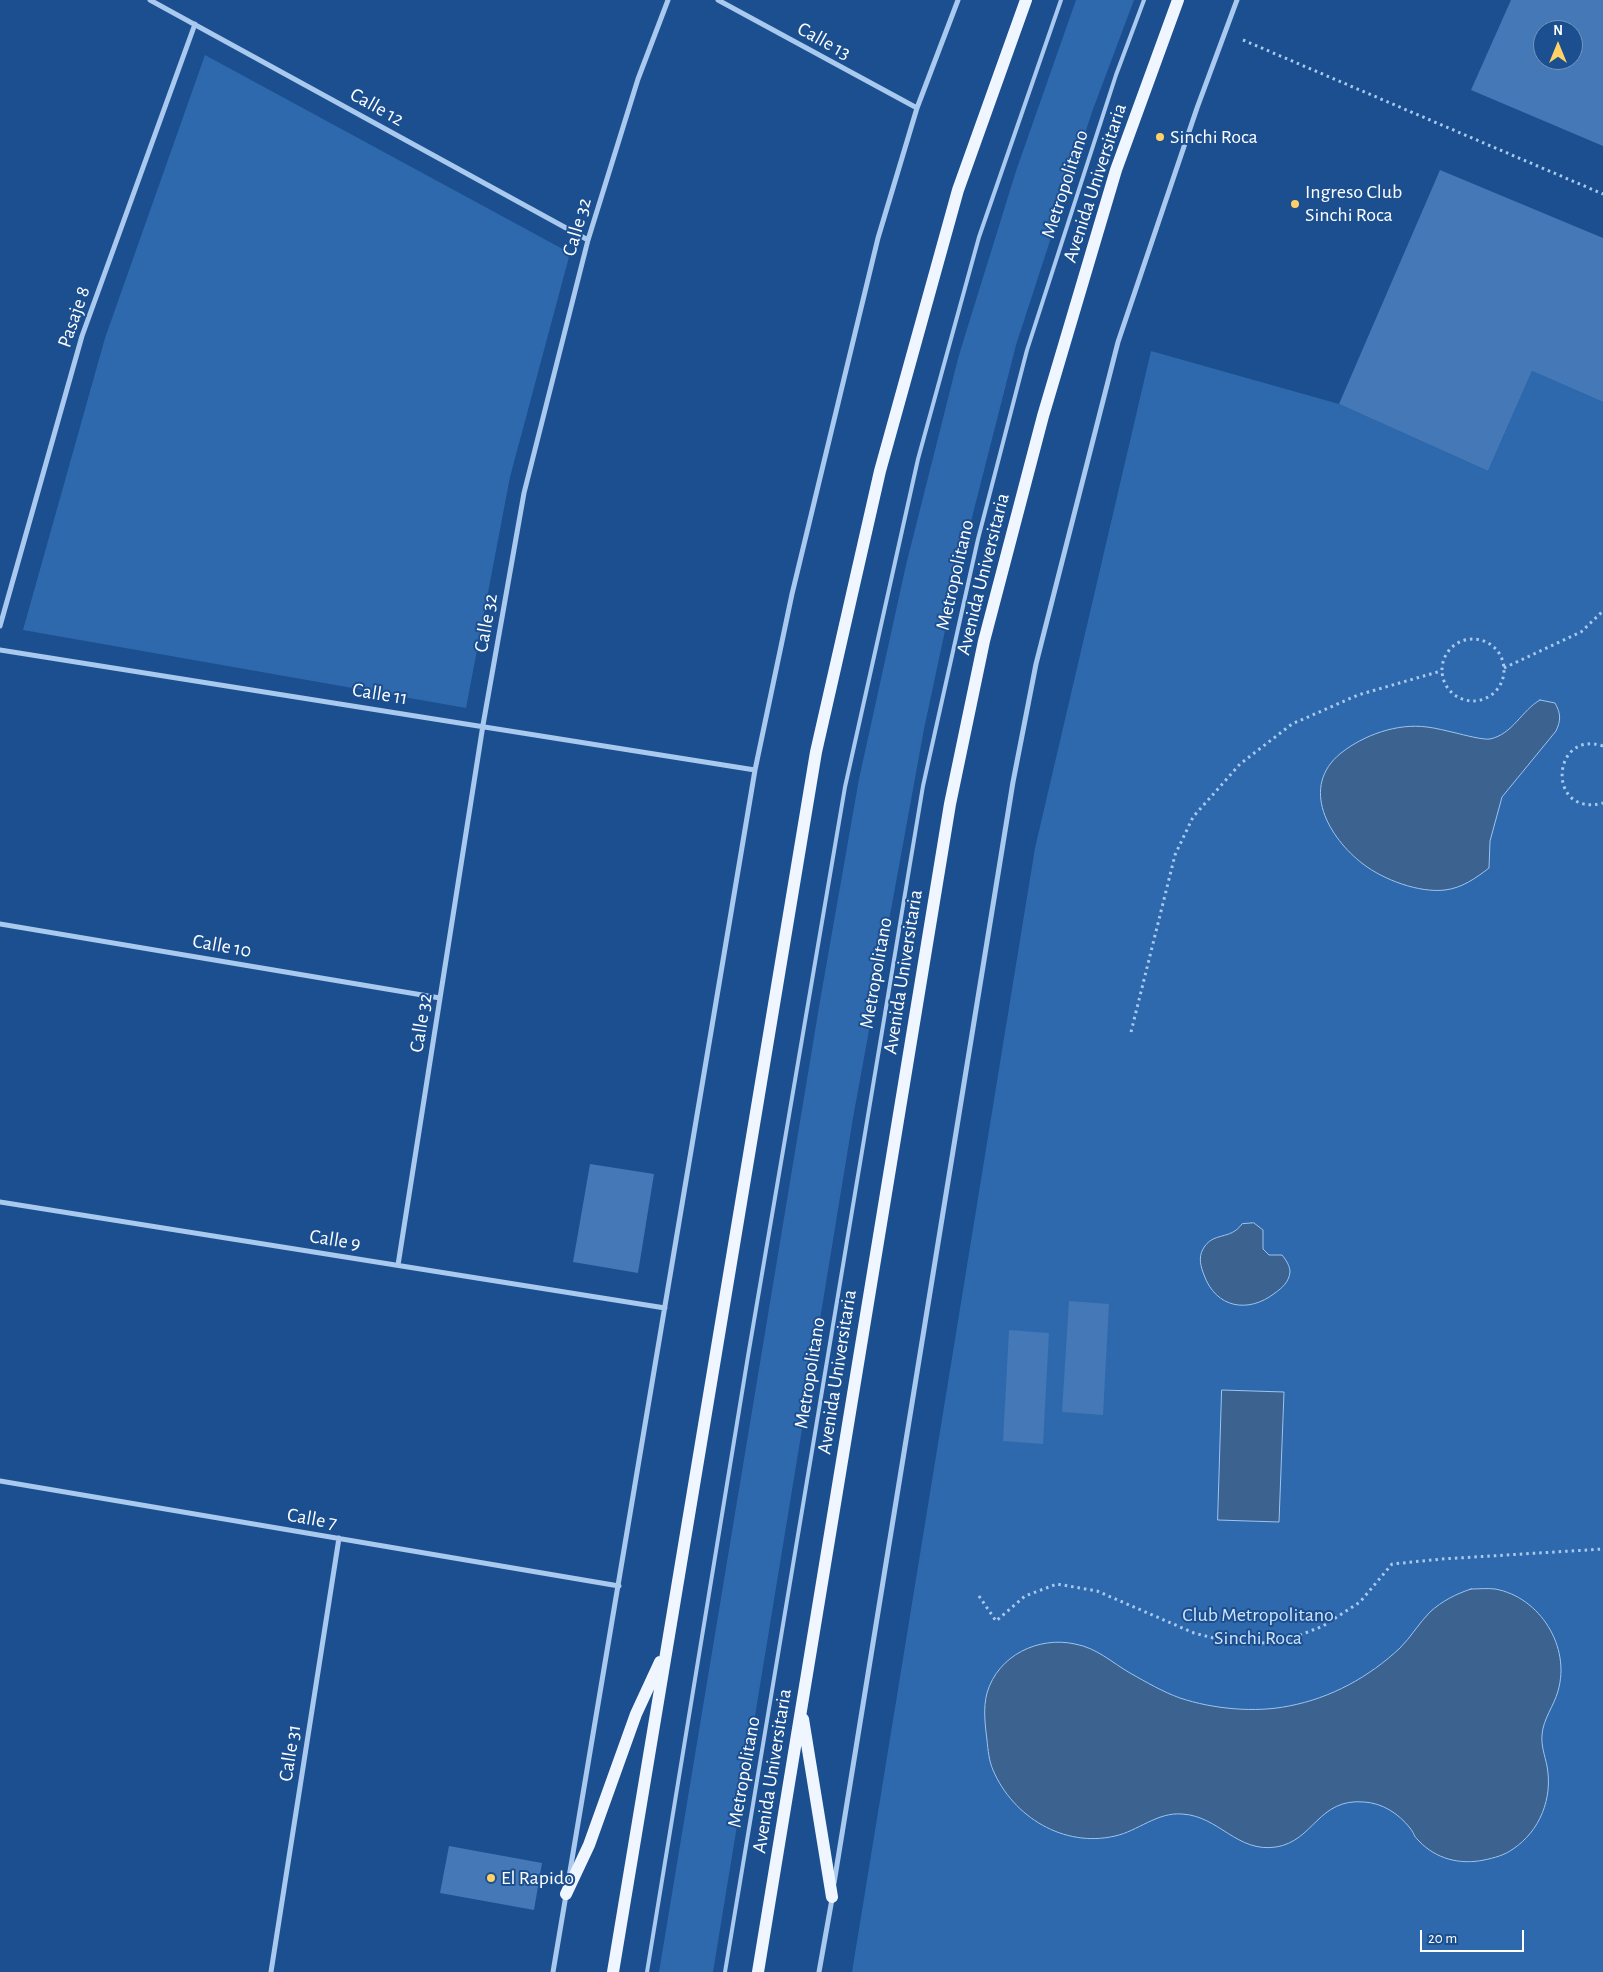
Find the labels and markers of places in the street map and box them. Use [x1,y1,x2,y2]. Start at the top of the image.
place label: Sinchi Roca [1170,125,1258,149]
marker: Sinchi Roca [1154,131,1166,143]
place label: Ingreso Club Sinchi Roca [1305,180,1402,227]
marker: Ingreso Club Sinchi Roca [1289,198,1301,210]
place label: El Rapido [501,1866,574,1890]
marker: El Rapido [485,1872,497,1884]

